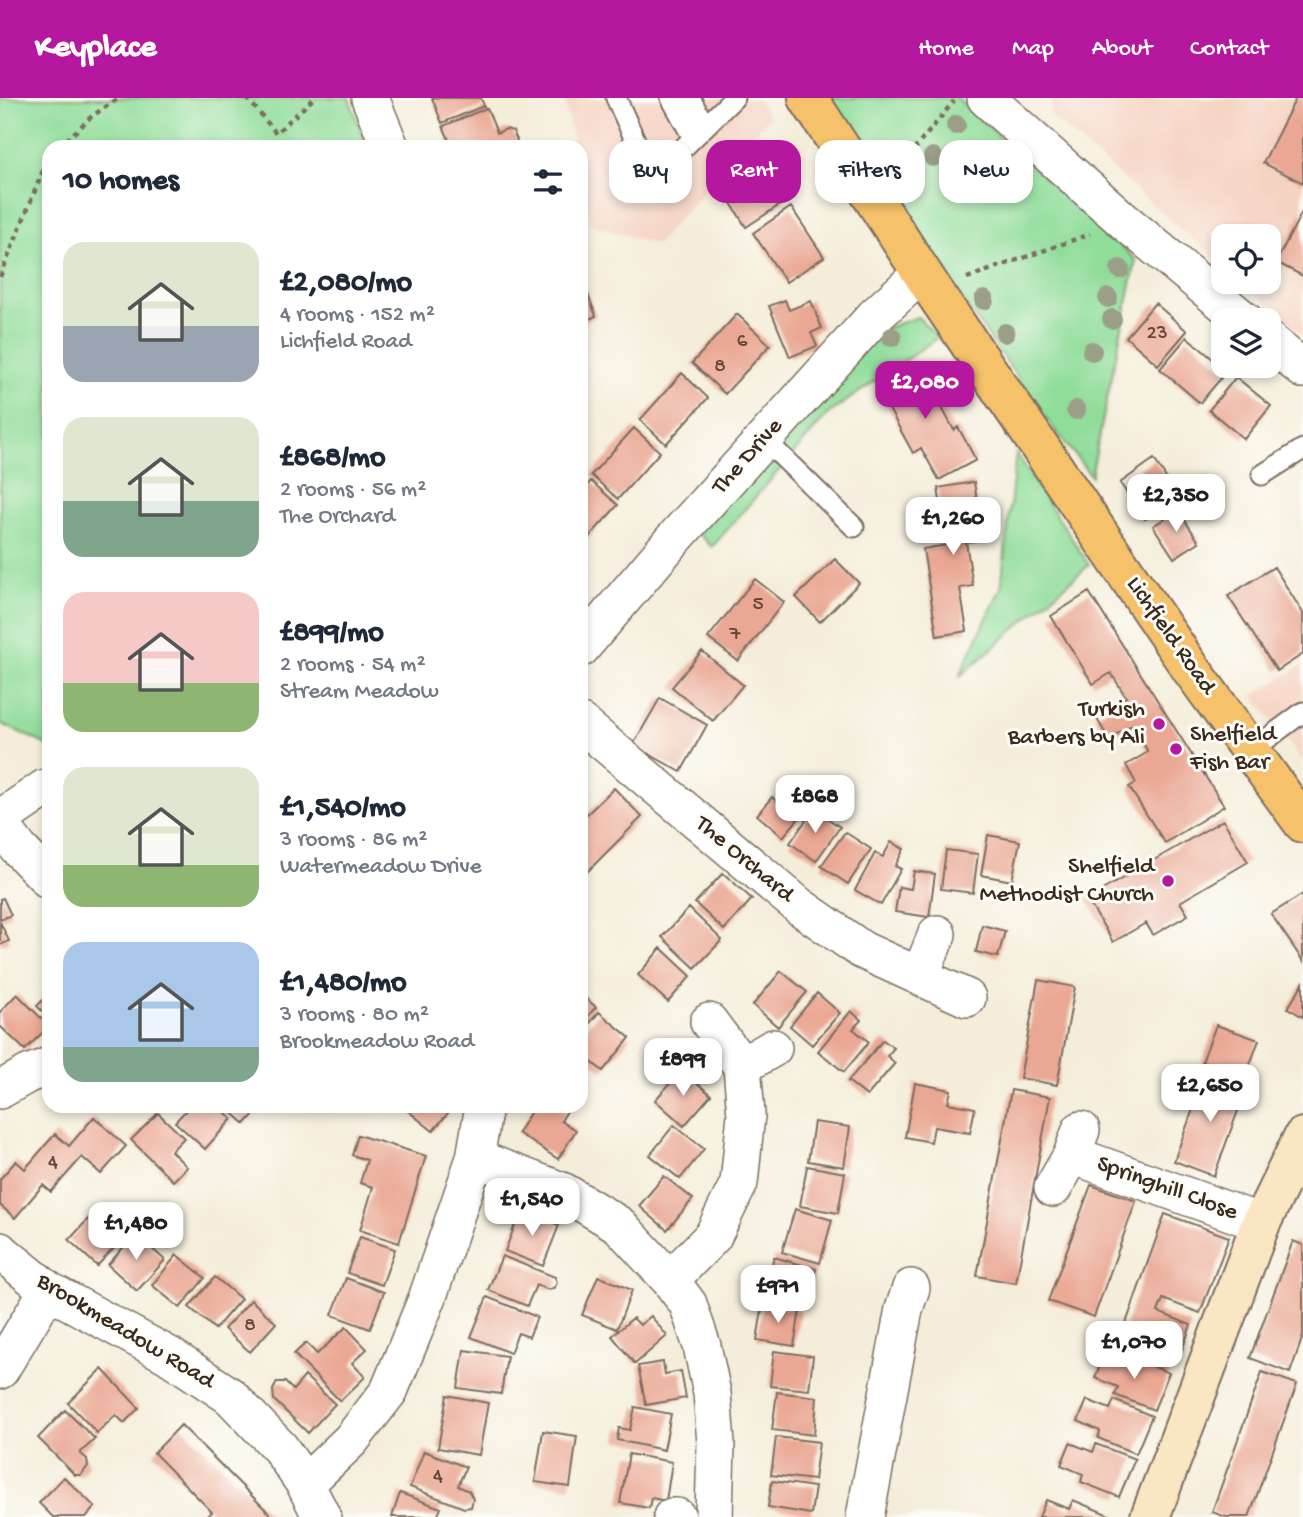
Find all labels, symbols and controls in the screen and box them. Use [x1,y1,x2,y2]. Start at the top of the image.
text: Keyplace [35,30,157,68]
text: Home [918,35,974,64]
text: Map [1012,35,1054,64]
text: About [1092,35,1152,64]
text: Contact [1190,35,1268,64]
chip: Buy [609,140,692,203]
chip: Rent [706,140,801,203]
chip: Filters [815,140,925,203]
chip: New [939,140,1033,203]
icon: filters [529,163,567,201]
text: 10 homes [63,165,179,200]
map controls [1211,224,1281,378]
button: locate [1211,224,1281,294]
text: £2,080/mo [280,267,412,302]
icon: home [119,270,203,354]
text: 4 rooms · 152 m² [280,302,435,329]
button: layers [1211,308,1281,378]
house number: 23 [1146,322,1168,347]
text: Lichfield Road [280,329,412,356]
house number: 6 [737,330,748,355]
house number: 8 [714,355,726,380]
pin: £2,080 [868,362,982,421]
text: £2,080 [891,370,959,397]
street label: The Drive [705,412,790,503]
text: £868/mo [280,442,385,477]
icon: home [119,445,203,529]
pin: £2,350 [1119,474,1233,534]
text: 2 rooms · 56 m² [280,477,426,504]
text: £2,350 [1143,483,1209,510]
pin: £1,260 [896,498,1010,557]
text: The Orchard [280,504,395,531]
text: £1,260 [922,506,984,533]
street label: Lichfield Road [1119,571,1222,702]
house number: 5 [752,593,764,618]
text: £899/mo [280,617,384,652]
icon: home [119,620,203,704]
house number: 7 [729,623,742,648]
text: 2 rooms · 54 m² [280,652,426,679]
text: Stream Meadow [280,679,438,706]
place label: Turkish Barbers by Ali [1007,696,1145,753]
marker: Turkish Barbers by Ali [1151,716,1167,732]
place label: Shelfield Fish Bar [1189,721,1278,778]
marker: Shelfield Fish Bar [1168,741,1184,757]
pin: £868 [774,776,856,835]
text: £868 [791,784,839,811]
text: £1,540/mo [280,792,406,827]
icon: home [119,795,203,879]
street label: The Orchard [687,809,801,911]
text: 3 rooms · 86 m² [280,827,427,854]
place label: Shelfield Methodist Church [980,853,1156,910]
text: Watermeadow Drive [280,854,482,881]
marker: Shelfield Methodist Church [1160,873,1176,889]
text: £1,480/mo [280,967,407,1002]
icon: home [119,970,203,1054]
text: 3 rooms · 80 m² [280,1002,429,1029]
text: Brookmeadow Road [280,1029,474,1056]
pin: £899 [642,1038,724,1098]
text: £899 [660,1047,706,1074]
pin: £2,650 [1153,1065,1267,1124]
text: £2,650 [1177,1073,1243,1100]
street label: Springhill Close [1092,1150,1242,1228]
house number: 4 [48,1151,58,1176]
pin: £1,540 [475,1178,589,1238]
text: £1,540 [501,1187,563,1214]
pin: £1,480 [79,1202,193,1262]
text: £1,480 [104,1211,168,1238]
pin: £971 [737,1266,819,1325]
street label: Brookmeadow Road [30,1267,221,1398]
text: £971 [757,1274,799,1301]
house number: 8 [244,1314,256,1339]
pin: £1,070 [1077,1322,1191,1381]
text: £1,070 [1102,1330,1166,1357]
house number: 4 [433,1465,443,1490]

